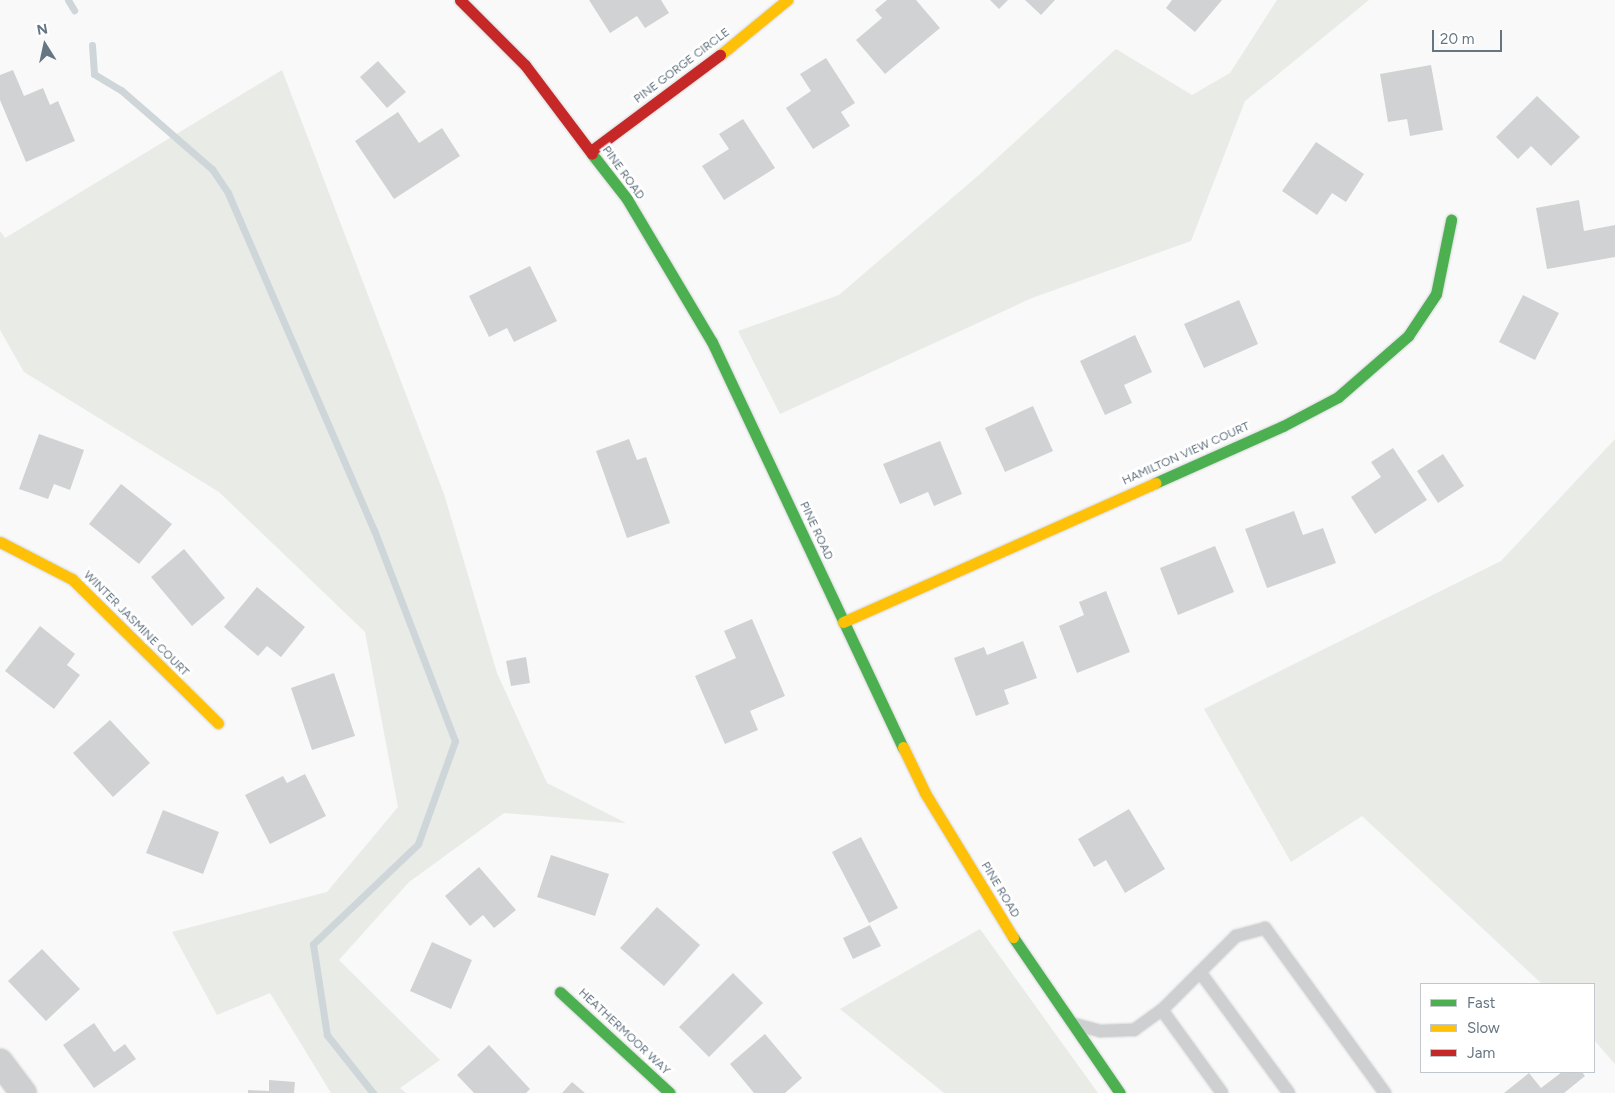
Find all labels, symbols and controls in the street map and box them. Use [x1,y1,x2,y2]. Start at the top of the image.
north arrow [20,20,70,70]
text: N [35,20,49,39]
scale bar [1435,20,1505,52]
street label: PINE GORGE CIRCLE [631,25,733,107]
text: 20 m [1440,30,1474,48]
street label: PINE ROAD [599,143,647,203]
street label: HAMILTON VIEW COURT [1120,419,1252,489]
street label: PINE ROAD [796,500,836,562]
street label: WINTER JASMINE COURT [80,568,192,680]
street label: PINE ROAD [978,859,1022,921]
legend [1420,983,1595,1073]
street label: HEATHERMOOR WAY [575,986,673,1078]
text: Fast [1467,994,1495,1012]
text: Slow [1467,1019,1500,1037]
text: Jam [1467,1044,1495,1062]

